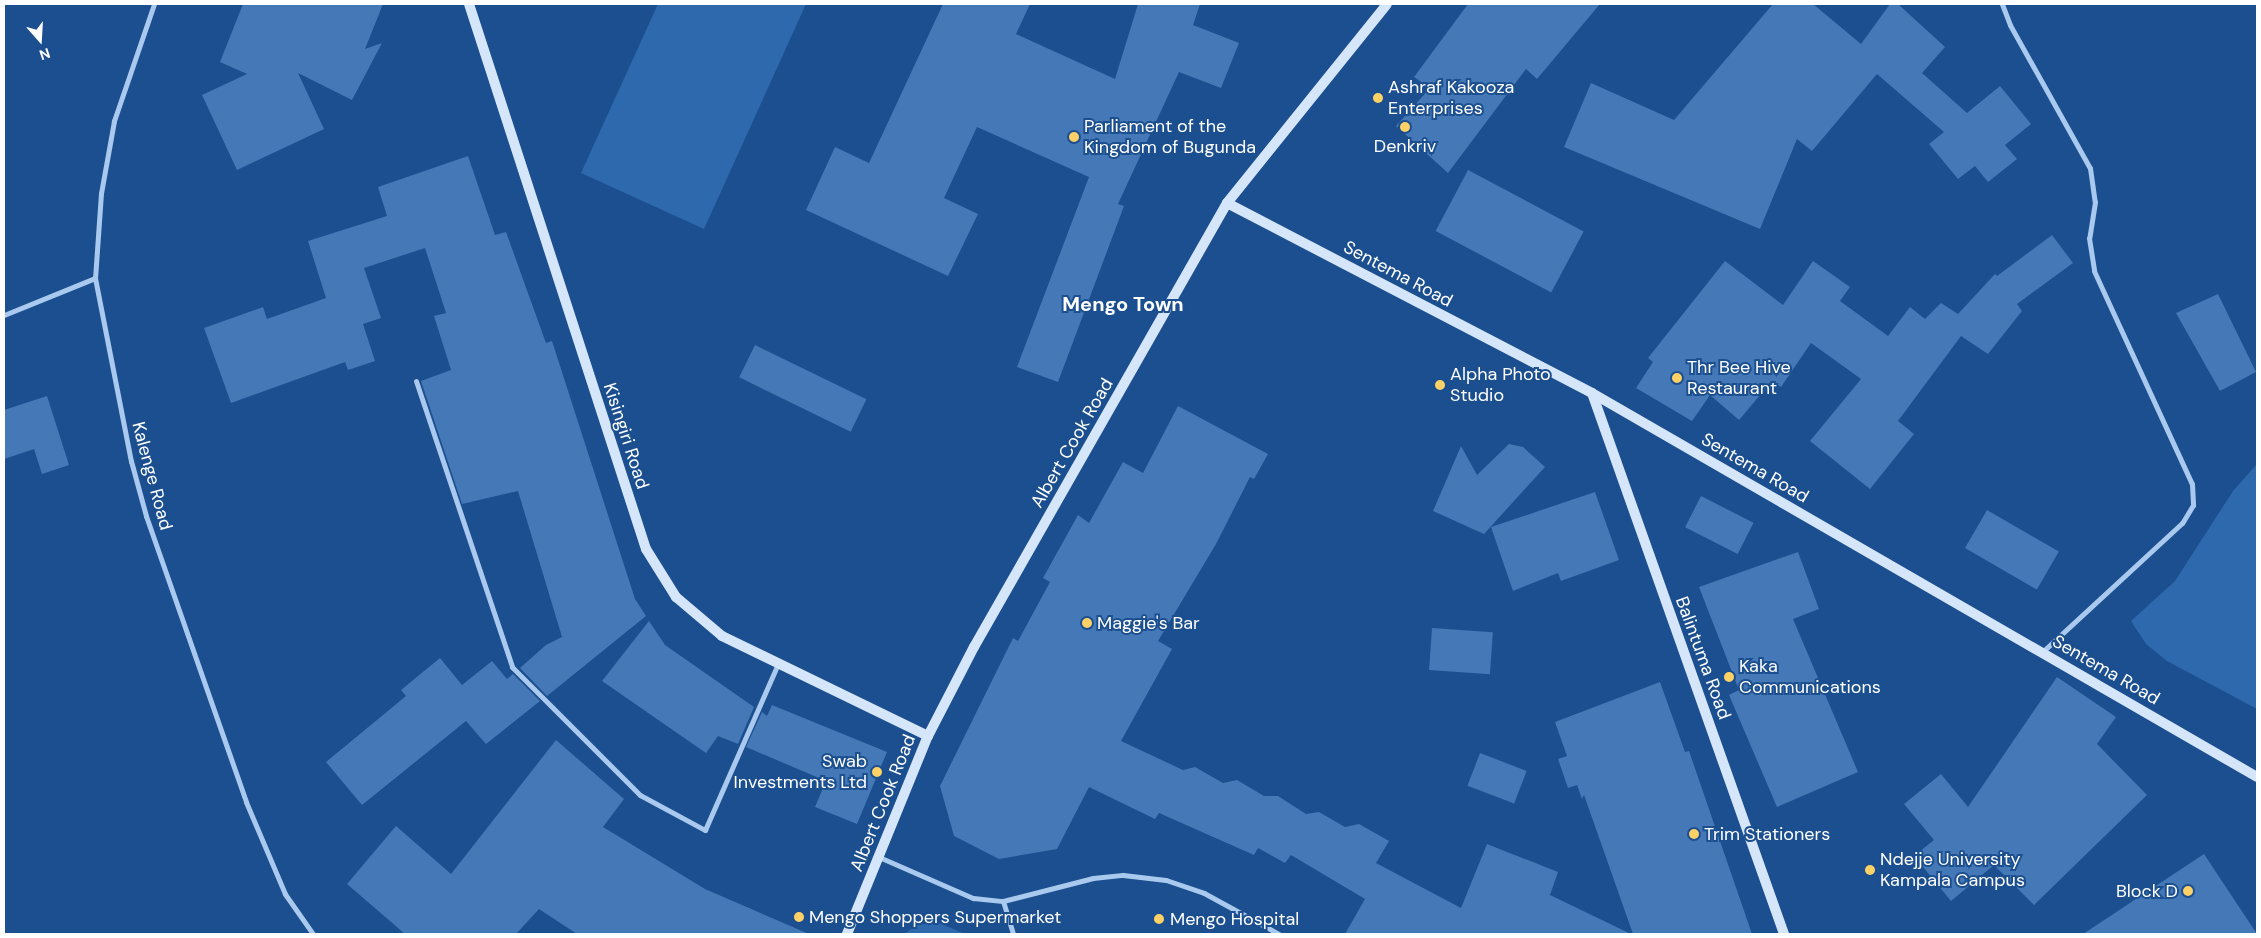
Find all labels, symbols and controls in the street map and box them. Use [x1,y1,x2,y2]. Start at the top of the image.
north arrow [15,15,65,65]
text: N [37,44,53,64]
place label: Ashraf Kakooza Enterprises [1388,77,1514,120]
marker: Ashraf Kakooza Enterprises [1372,92,1384,104]
place label: Parliament of the Kingdom of Bugunda [1084,116,1256,158]
marker: Denkriv [1399,121,1411,133]
marker: Parliament of the Kingdom of Bugunda [1068,131,1080,143]
place label: Denkriv [1374,135,1436,157]
street label: Sentema Road [1340,236,1456,312]
district label: Mengo Town [1062,292,1184,316]
place label: Thr Bee Hive Restaurant [1687,357,1791,399]
place label: Alpha Photo Studio [1450,364,1551,406]
marker: Thr Bee Hive Restaurant [1671,372,1683,384]
street label: Albert Cook Road [1026,374,1118,512]
marker: Alpha Photo Studio [1434,379,1446,391]
street label: Kisingiri Road [599,380,653,492]
street label: Kalenge Road [127,420,177,532]
street label: Sentema Road [1697,429,1813,507]
street label: Balintuma Road [1671,594,1735,722]
place label: Maggie's Bar [1097,612,1200,634]
marker: Maggie's Bar [1081,617,1093,629]
street label: Sentema Road [2048,631,2164,709]
place label: Kaka Communications [1739,656,1881,699]
marker: Kaka Communications [1723,671,1735,683]
street label: Albert Cook Road [846,731,920,875]
place label: Swab Investments Ltd [734,751,867,794]
marker: Swab Investments Ltd [871,766,883,778]
place label: Trim Stationers [1704,823,1830,845]
marker: Trim Stationers [1688,828,1700,840]
place label: Ndejje University Kampala Campus [1880,849,2025,892]
marker: Ndejje University Kampala Campus [1864,864,1876,876]
place label: Block D [2116,880,2178,902]
marker: Block D [2182,885,2194,897]
place label: Mengo Shoppers Supermarket [809,906,1061,928]
place label: Mengo Hospital [1170,908,1299,930]
marker: Mengo Shoppers Supermarket [793,911,805,923]
marker: Mengo Hospital [1152,912,1166,926]

